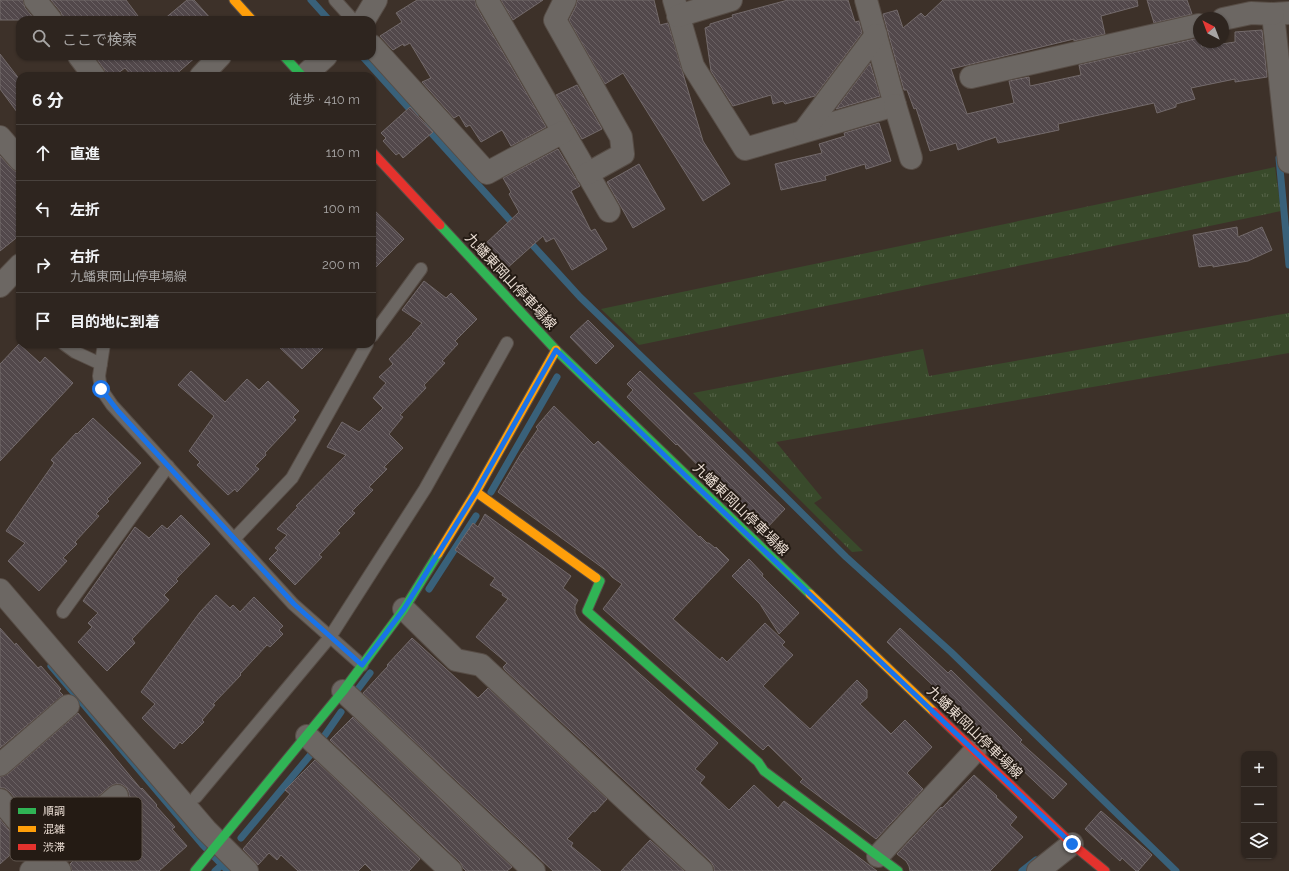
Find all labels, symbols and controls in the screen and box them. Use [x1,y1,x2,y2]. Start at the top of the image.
north arrow [1193,12,1229,48]
search box [16,16,376,60]
icon: search [30,27,52,49]
text: ここで検索 [62,31,137,49]
text: 6 分 [32,90,63,110]
text: 徒歩 · 410 m [289,92,360,107]
icon: ahead [32,142,54,164]
text: 直進 [70,145,100,163]
text: 110 m [326,145,360,160]
icon: left [32,198,54,220]
text: 左折 [70,201,100,219]
text: 100 m [323,201,360,216]
street label: 九蟠東岡山停車場線 [462,229,560,333]
text: 右折 [70,248,100,266]
icon: right [32,254,54,276]
text: 200 m [322,257,360,272]
text: 九蟠東岡山停車場線 [70,269,187,284]
icon: arrive [32,310,54,332]
text: 目的地に到着 [70,313,160,331]
route start [92,380,110,398]
street label: 九蟠東岡山停車場線 [690,459,792,559]
street label: 九蟠東岡山停車場線 [924,682,1026,782]
map controls [1241,751,1277,859]
button: + [1241,751,1277,787]
button: − [1241,787,1277,823]
legend [10,797,142,861]
text: 順調 [43,805,65,818]
text: 混雑 [43,823,65,836]
button: layers [1241,823,1277,859]
route end [1063,835,1081,853]
text: 渋滞 [43,841,65,854]

